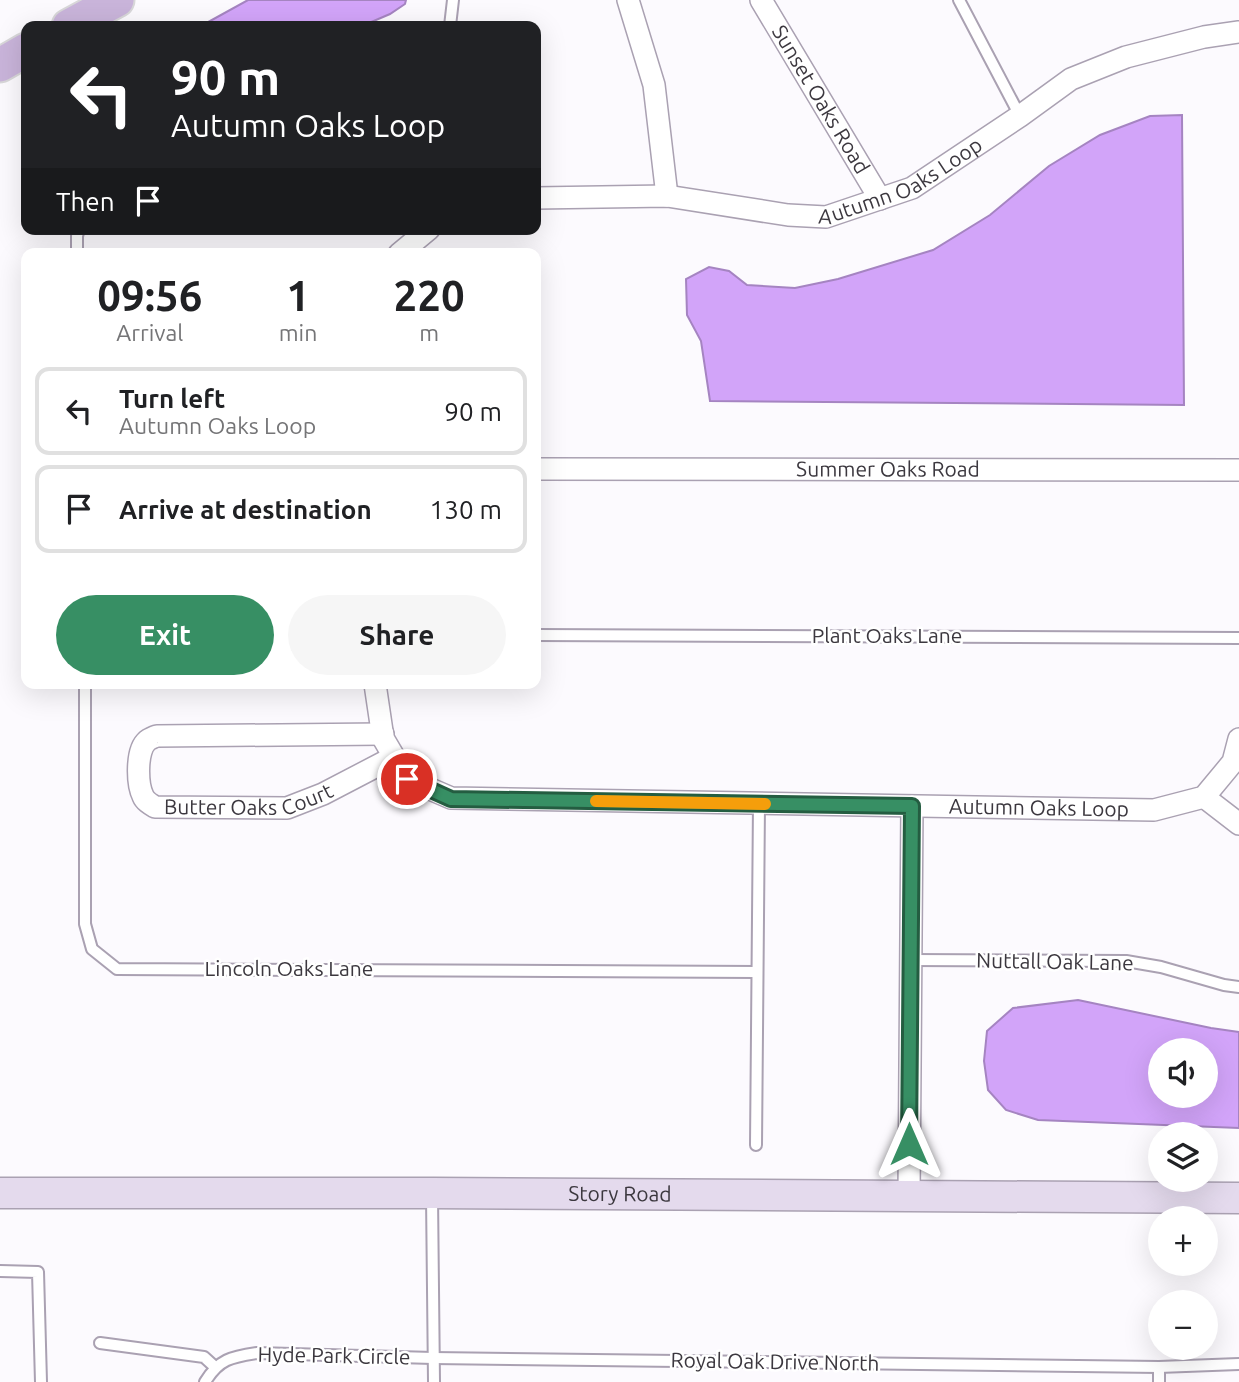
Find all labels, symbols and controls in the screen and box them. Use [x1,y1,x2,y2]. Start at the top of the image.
street label: Sunset Oaks Road [768,20,875,178]
icon: left [56,49,147,140]
text: 90 m [171,49,280,104]
text: Autumn Oaks Loop [171,107,445,143]
street label: Autumn Oaks Loop [818,132,986,228]
icon: arrive [129,182,167,220]
text: Then [56,187,115,216]
text: 09:56 [97,272,202,319]
text: 1 [286,272,310,319]
text: 220 [394,272,465,319]
text: Arrival [116,320,183,345]
text: min [279,320,317,345]
text: m [419,320,439,345]
text: Turn left [119,384,225,413]
icon: left [60,392,98,430]
text: 90 m [444,397,502,426]
text: Autumn Oaks Loop [119,413,316,438]
street label: Summer Oaks Road [796,456,980,481]
icon: arrive [60,490,98,528]
text: Arrive at destination [119,495,372,524]
text: 130 m [430,495,502,524]
button: Exit [56,595,274,675]
button: Share [288,595,506,675]
street label: Plant Oaks Lane [812,623,962,647]
pin [377,749,437,809]
icon: arrive [388,760,426,798]
street label: Butter Oaks Court [164,778,337,820]
street label: Autumn Oaks Loop [949,794,1129,821]
street label: Nuttall Oak Lane [976,948,1134,974]
street label: Lincoln Oaks Lane [205,956,373,980]
map controls [1148,1038,1218,1360]
button: sound [1148,1038,1218,1108]
position arrow [872,1107,946,1181]
button: layers [1148,1122,1218,1192]
street label: Story Road [568,1181,672,1205]
button: + [1148,1206,1218,1276]
button: − [1148,1290,1218,1360]
street label: Hyde Park Circle [257,1342,411,1368]
street label: Royal Oak Drive North [670,1347,880,1375]

